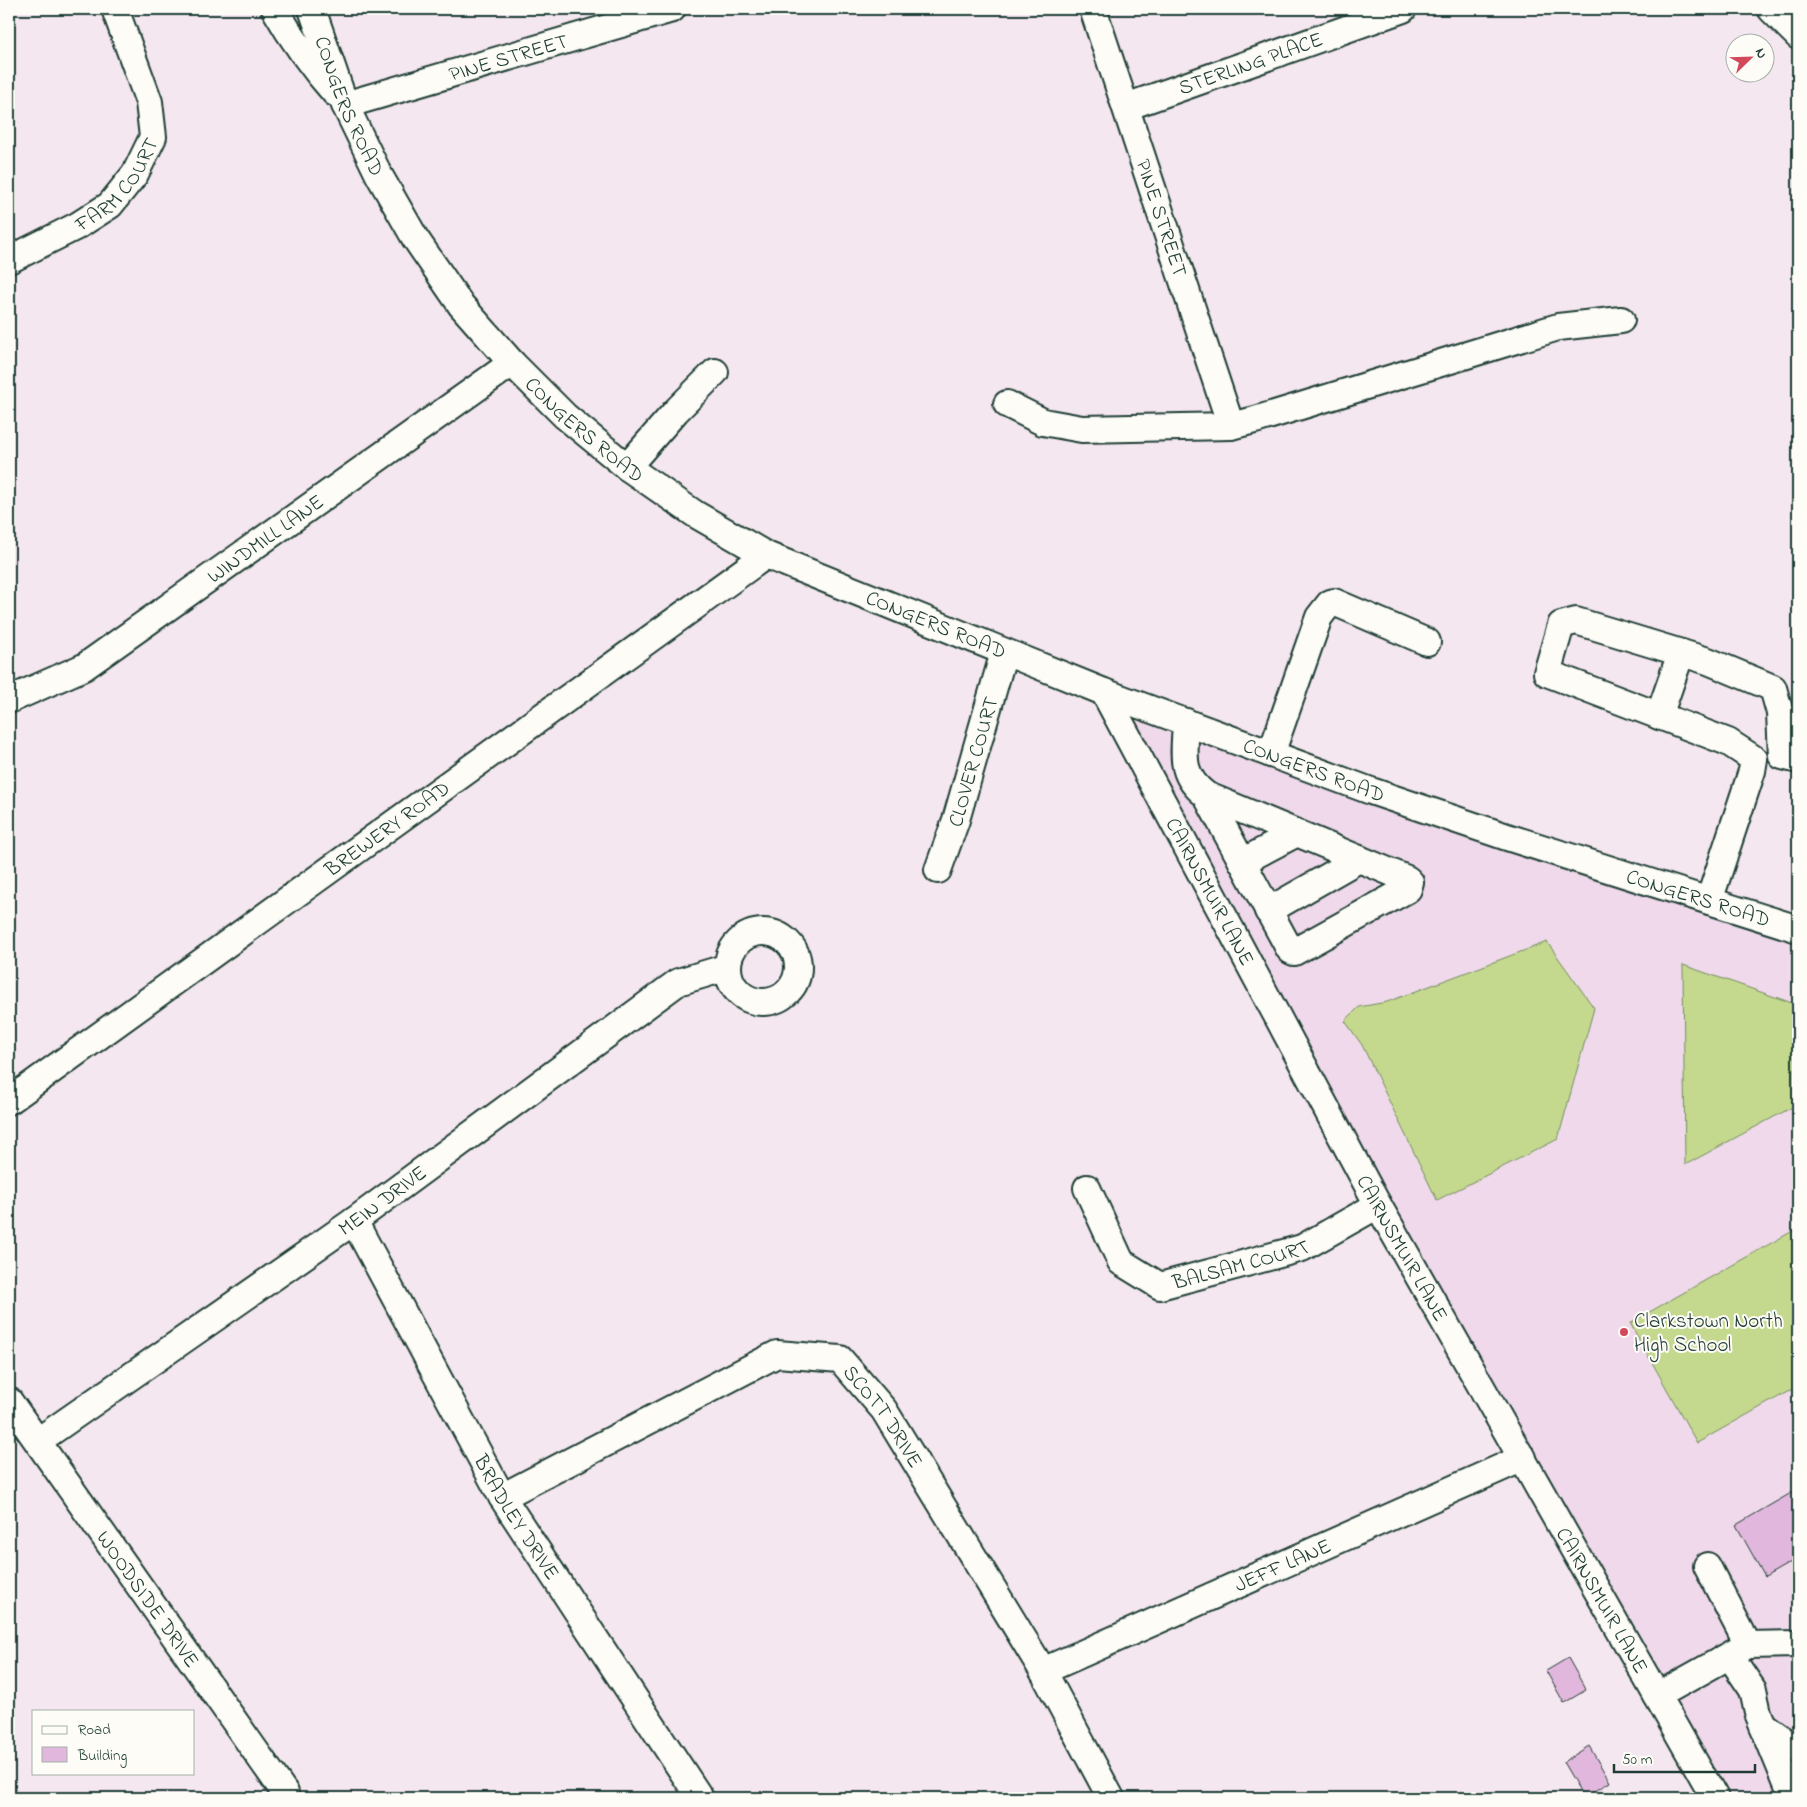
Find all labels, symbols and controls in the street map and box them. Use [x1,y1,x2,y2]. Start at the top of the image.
street label: STERLING PLACE [1175,26,1327,104]
street label: PINE STREET [446,27,572,91]
north arrow [1724,32,1774,82]
street label: CONGERS ROAD [305,33,390,182]
text: N [1749,45,1772,62]
street label: FARM COURT [69,133,167,241]
street label: PINE STREET [1127,156,1194,281]
street label: CONGERS ROAD [517,371,649,491]
street label: WINDMILL LANE [202,488,331,592]
street label: CONGERS ROAD [861,584,1010,668]
street label: CLOVER COURT [942,693,1008,832]
street label: CONGERS ROAD [1238,732,1388,812]
street label: BREWERY ROAD [319,775,457,886]
street label: CAIRNSMUIR LANE [1157,813,1261,972]
street label: CONGERS ROAD [1622,863,1773,936]
street label: MEIN DRIVE [333,1159,434,1244]
street label: CAIRNSMUIR LANE [1348,1170,1454,1328]
street label: BALSAM COURT [1169,1233,1317,1299]
place label: Clarkstown North High School [1634,1307,1783,1363]
marker: Clarkstown North High School [1618,1326,1630,1338]
street label: SCOTT DRIVE [835,1359,929,1474]
street label: BRADLEY DRIVE [465,1449,566,1587]
street label: CAIRNSMUIR LANE [1547,1522,1654,1680]
street label: WOODSIDE DRIVE [88,1525,205,1675]
street label: JEFF LANE [1230,1532,1336,1601]
legend [32,1710,195,1774]
text: Road [78,1719,111,1741]
scale bar [1614,1742,1756,1774]
text: Building [77,1745,127,1768]
text: 50 m [1622,1749,1653,1771]

